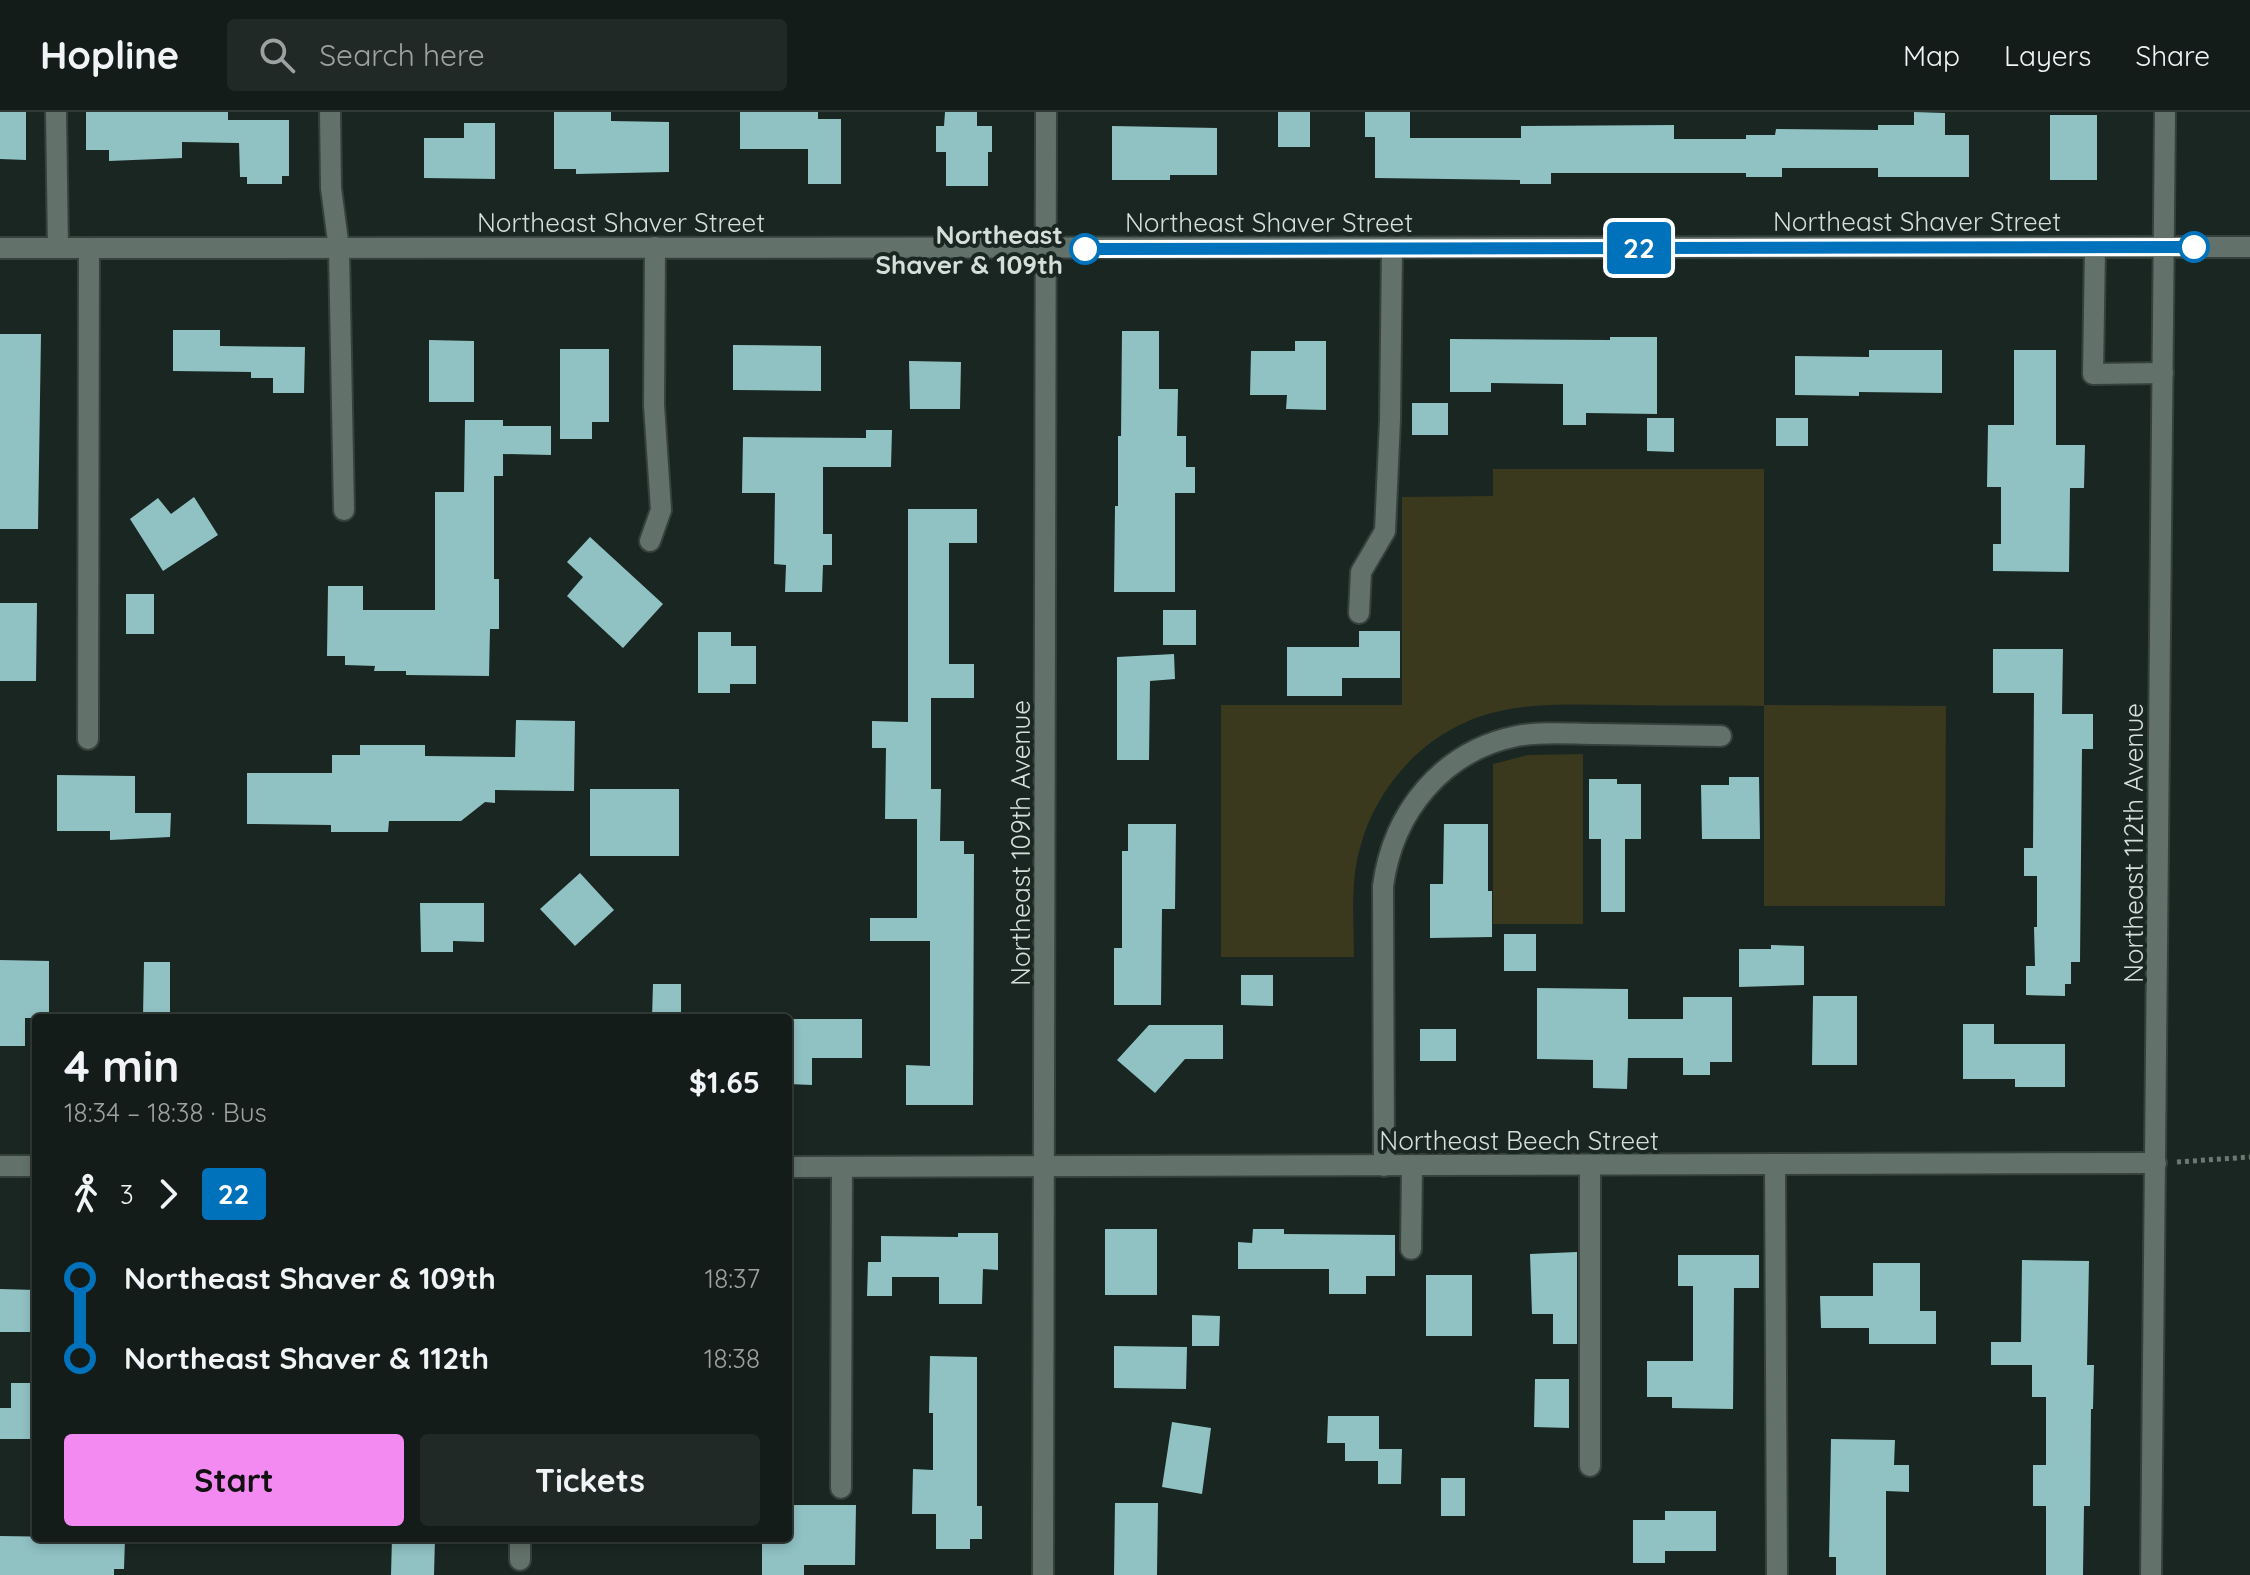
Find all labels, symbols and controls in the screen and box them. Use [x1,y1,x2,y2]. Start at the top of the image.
search box [227,19,787,91]
text: Hopline [40,31,179,79]
icon: search [255,33,299,77]
text: Search here [319,36,485,74]
text: Map [1903,38,1960,73]
text: Layers [2004,38,2091,73]
text: Share [2135,38,2210,73]
street label: Northeast Shaver Street [1773,205,2061,238]
street label: Northeast Shaver Street [477,206,765,239]
street label: Northeast Shaver Street [1125,206,1413,239]
place label: Northeast Shaver & 109th [875,218,1063,281]
line badge: 22 [1603,222,1675,274]
text: 22 [1623,230,1655,265]
unlabelled marker [2179,232,2209,262]
marker: Northeast Shaver & 109th [1070,234,1100,264]
street label: Northeast 109th Avenue [1004,700,1037,986]
street label: Northeast 112th Avenue [2117,703,2150,983]
text: 4 min [64,1038,179,1093]
text: $1.65 [689,1063,760,1101]
text: 18:34 – 18:38 · Bus [64,1096,267,1129]
street label: Northeast Beech Street [1379,1124,1659,1157]
icon: walk [64,1172,108,1216]
icon: forward [146,1172,190,1216]
text: 22 [218,1176,250,1211]
text: 3 [120,1178,134,1211]
text: Northeast Shaver & 109th [124,1259,496,1297]
text: 18:37 [705,1262,760,1295]
text: Northeast Shaver & 112th [124,1339,489,1377]
text: 18:38 [704,1342,760,1375]
button: Start [64,1434,404,1526]
button: Tickets [420,1434,760,1526]

